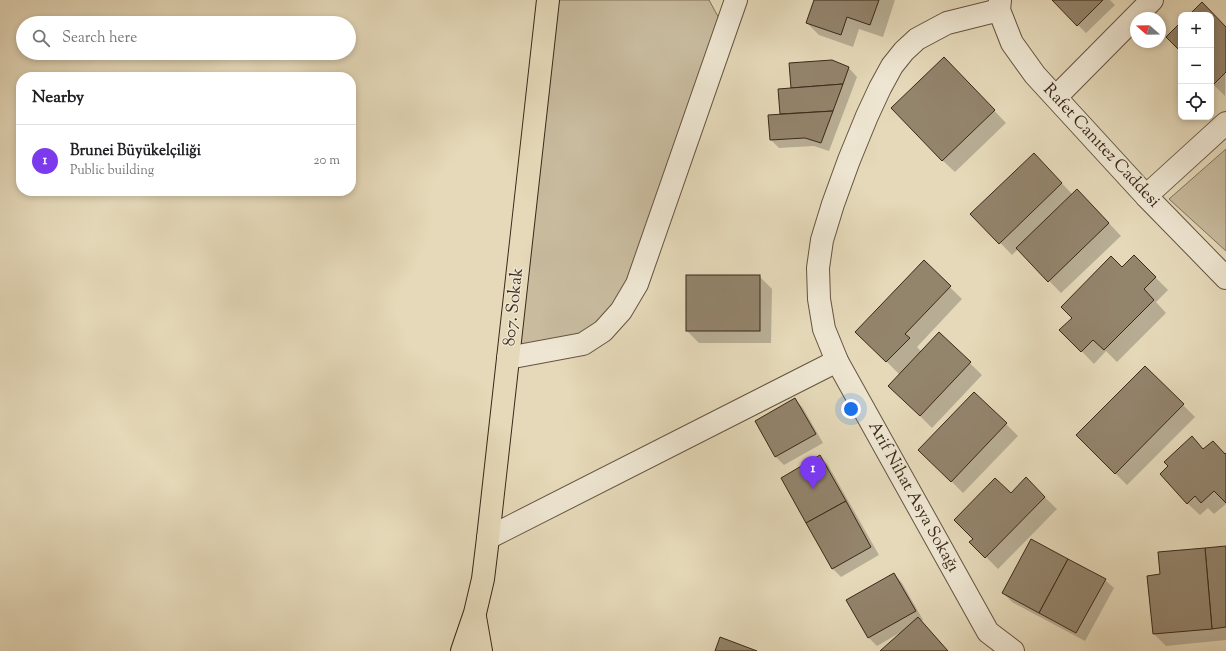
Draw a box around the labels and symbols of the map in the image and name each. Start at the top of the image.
north arrow [1130,12,1166,48]
street label: Rafet Canıtez Caddesi [1037,79,1165,214]
street label: 807. Sokak [498,267,530,347]
your location [841,399,861,419]
street label: Arif Nihat Asya Sokağı [861,417,965,577]
pin: 1 [800,456,826,489]

